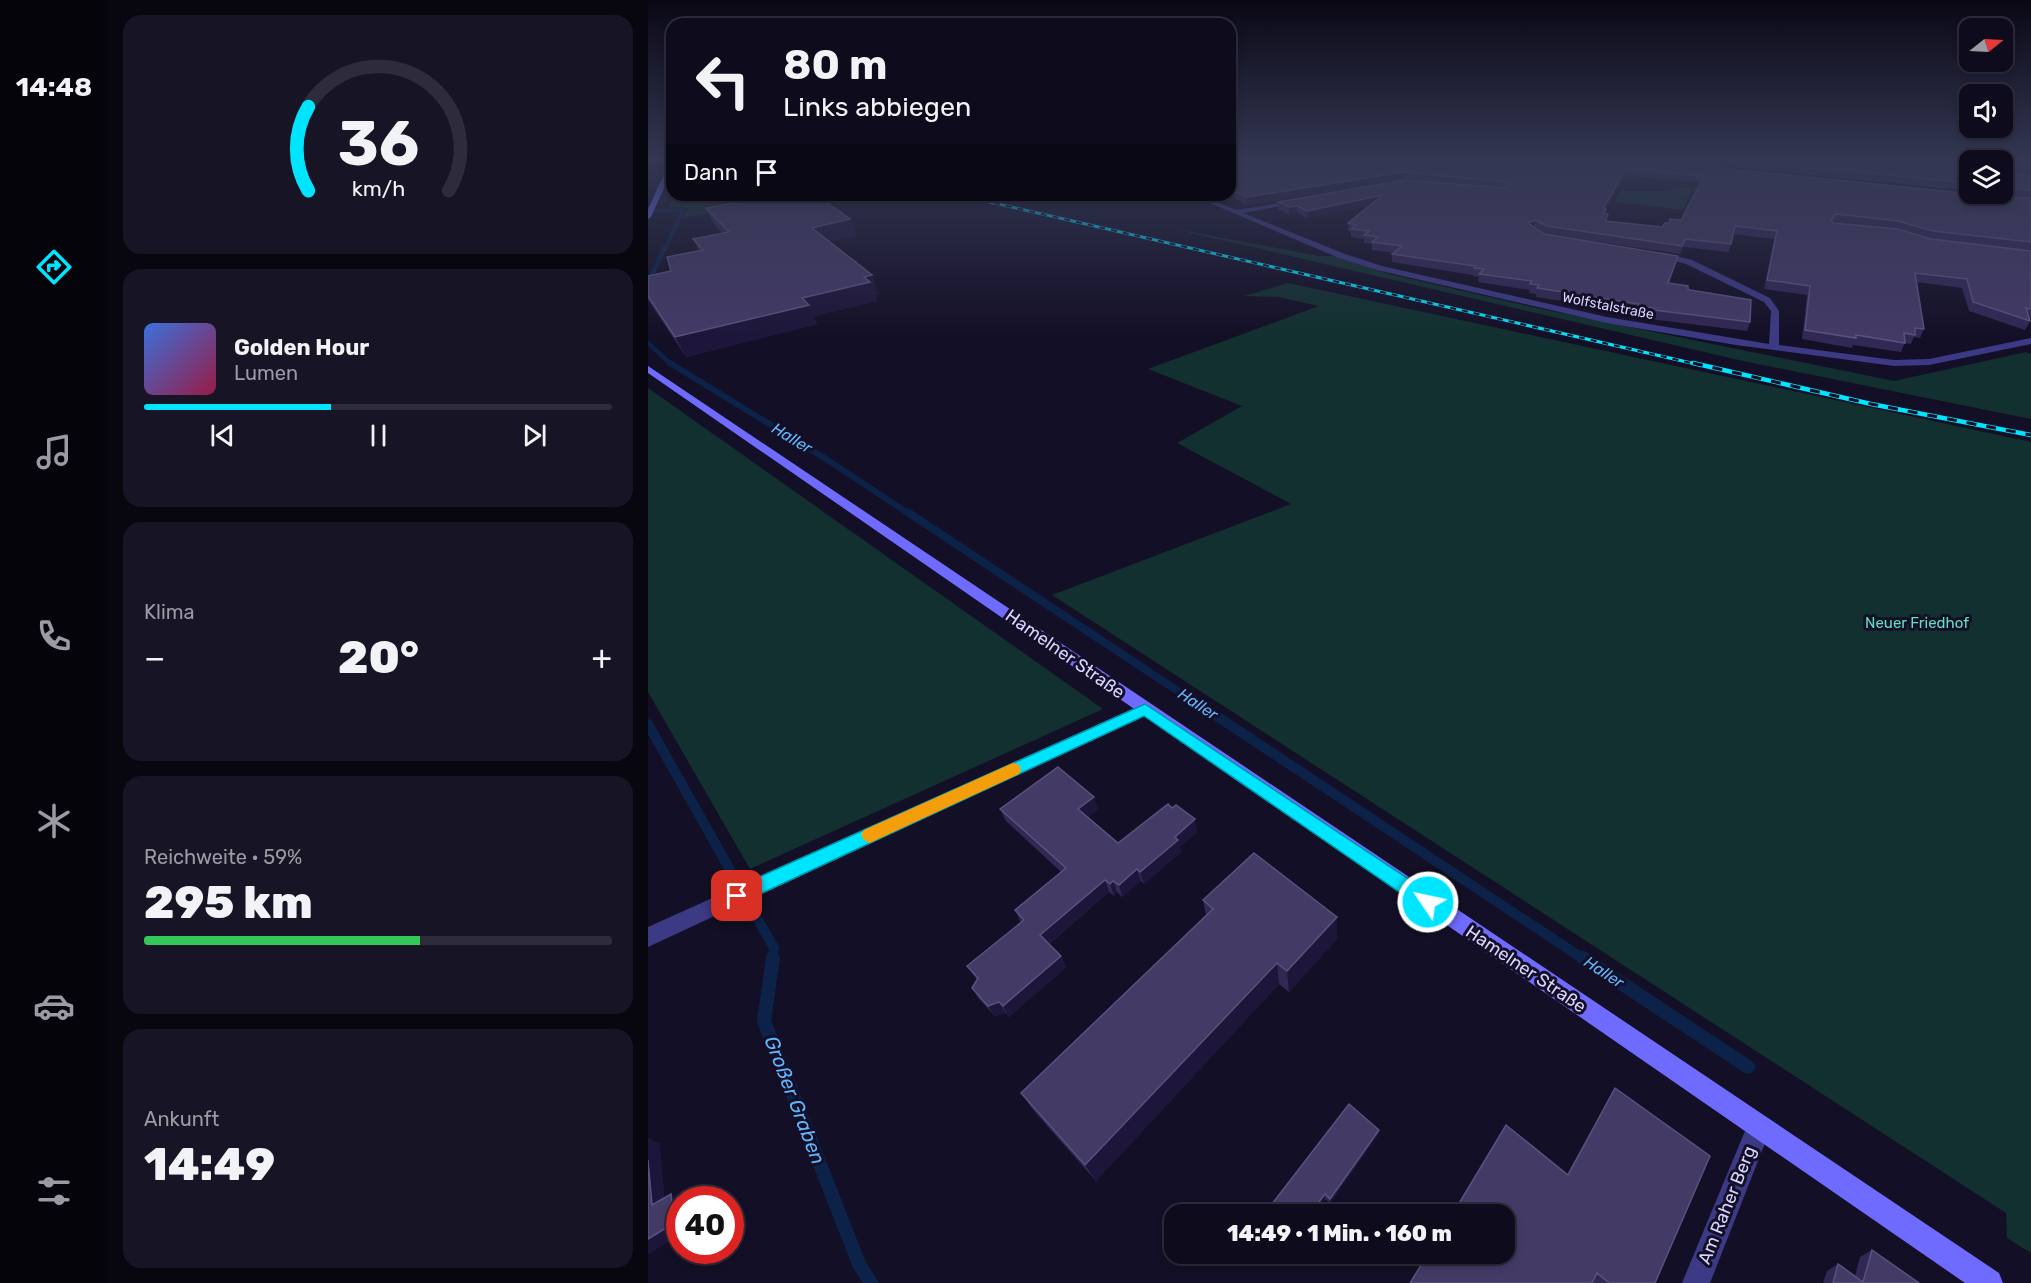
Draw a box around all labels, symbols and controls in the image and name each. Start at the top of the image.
north arrow [1959,18,2013,72]
map controls [1959,18,2013,204]
text: 80 m [783,40,887,90]
icon: left [684,42,762,120]
text: 14:48 [16,71,92,103]
button: sound [1959,84,2013,138]
text: Links abbiegen [783,91,971,123]
text: 36 [337,107,419,181]
button: layers [1959,150,2013,204]
icon: arrive [750,156,783,189]
text: Dann [684,159,738,186]
text: km/h [351,177,405,202]
icon: directions [33,246,75,288]
street label: Wolfstalstraße [1561,289,1655,323]
text: Golden Hour [234,334,369,361]
text: Lumen [234,361,298,385]
icon: previous [206,419,239,452]
icon: pause [362,419,395,452]
icon: next [518,419,551,452]
water label: Haller [768,419,816,458]
icon: music [33,431,75,473]
text: Klima [144,600,195,624]
street label: Hamelner Straße [1001,605,1129,703]
park label: Neuer Friedhof [1865,614,1969,632]
icon: phone [33,615,75,657]
text: 20° [338,631,419,684]
text: − [144,638,165,677]
text: + [591,638,612,677]
water label: Haller [1175,684,1222,724]
icon: climate [33,800,75,842]
text: Reichweite · 59% [144,845,302,869]
pin [711,870,762,921]
position arrow [1396,870,1460,934]
text: 295 km [144,876,313,929]
icon: arrive [720,879,753,912]
street label: Hamelner Straße [1462,921,1590,1017]
water label: Haller [1581,952,1628,992]
icon: car [33,985,75,1027]
water label: Großer Graben [759,1032,831,1168]
text: Ankunft [144,1107,219,1131]
text: 14:49 [144,1138,275,1191]
street label: Am Raher Berg [1693,1143,1761,1267]
icon: filters [33,1170,75,1212]
speed limit sign: 40 [666,1186,744,1264]
text: 14:49 · 1 Min. · 160 m [1227,1220,1452,1247]

